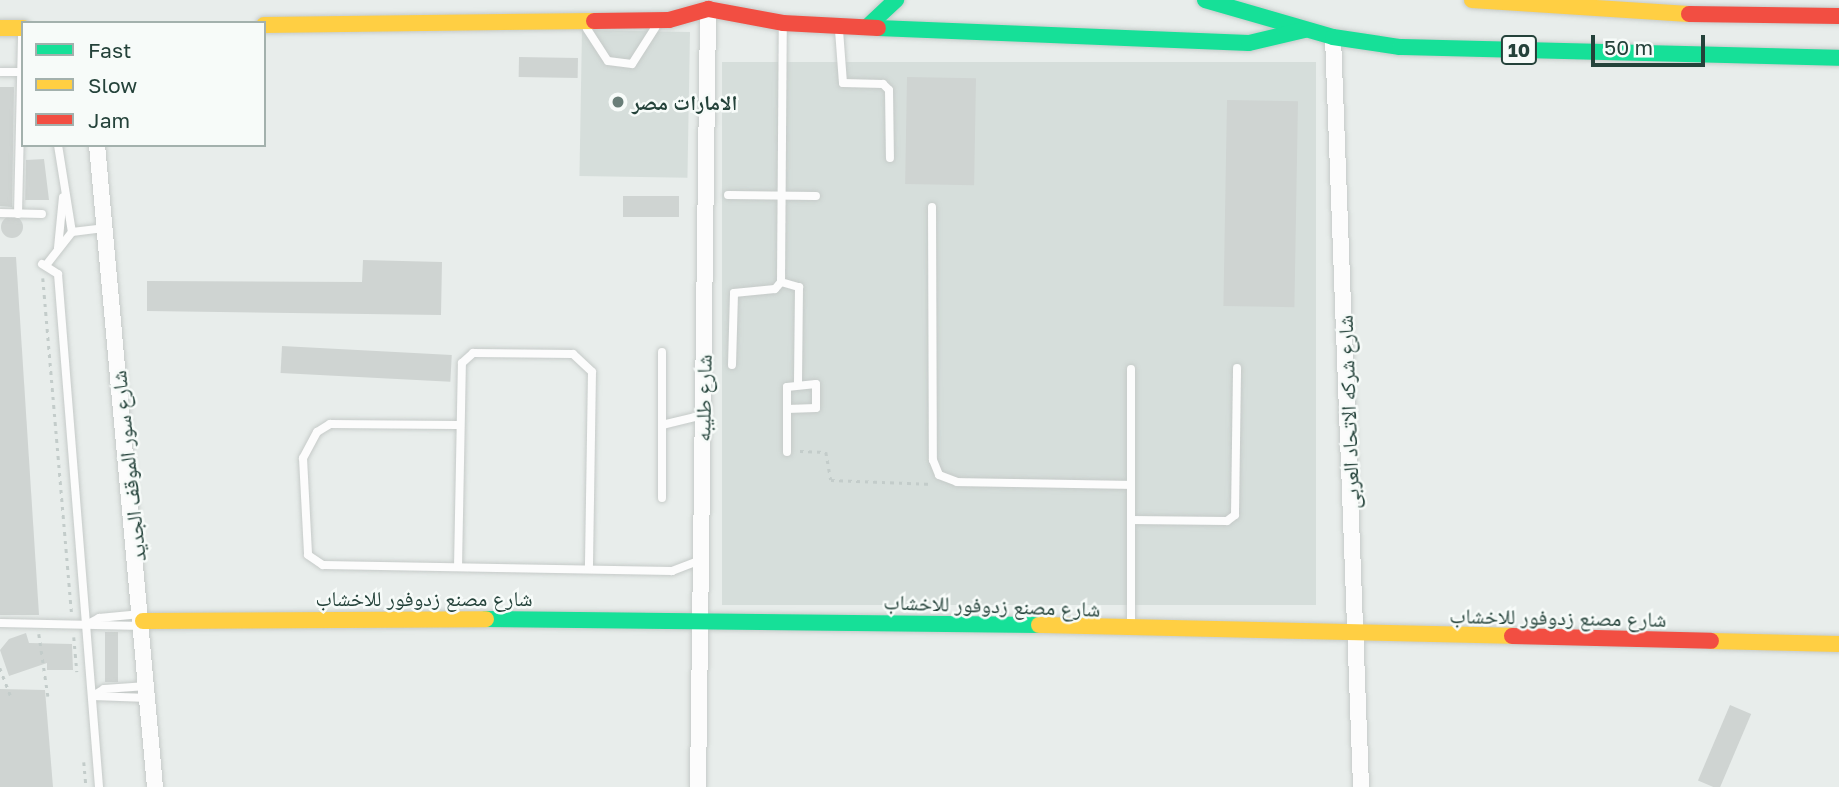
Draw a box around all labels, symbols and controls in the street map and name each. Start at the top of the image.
legend [21,21,266,147]
scale bar [1594,21,1708,65]
road number: 10 [1500,34,1538,66]
text: 50 m [1604,34,1653,60]
text: Fast [88,37,131,63]
text: Slow [88,72,137,98]
place label: الامارات مصر [632,89,737,115]
marker: الامارات مصر [610,94,626,110]
text: Jam [88,107,130,133]
street label: شارع شركه الاتحاد العربى [1332,315,1364,509]
street label: شارع طليبه [690,354,716,442]
street label: شارع سور الموقف الجديد [105,369,151,563]
street label: شارع مصنع زدوفور للاخشاب [315,585,533,611]
street label: شارع مصنع زدوفور للاخشاب [883,589,1101,621]
street label: شارع مصنع زدوفور للاخشاب [1449,603,1667,631]

